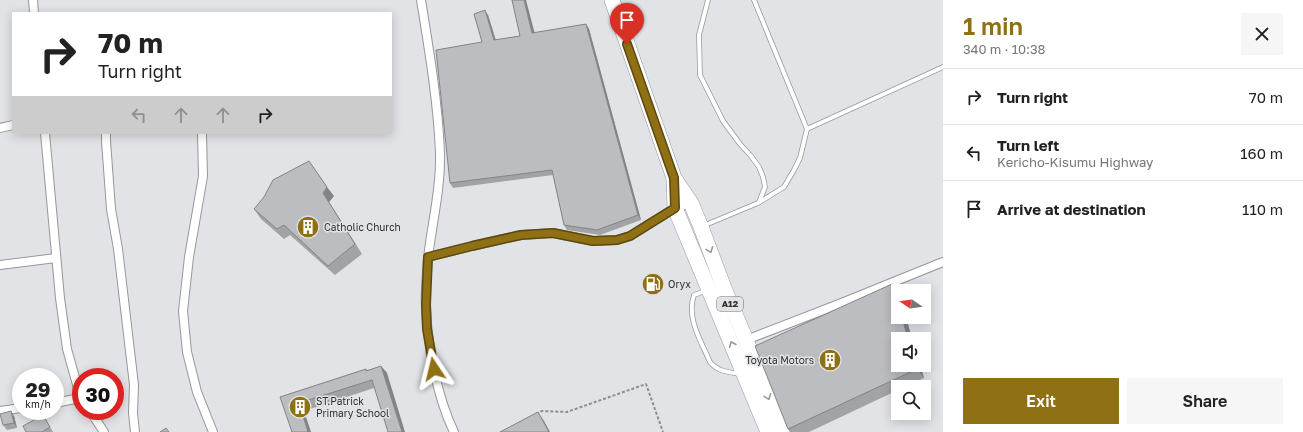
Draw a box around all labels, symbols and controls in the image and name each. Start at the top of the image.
pin [610,3,644,44]
icon: arrive [616,9,638,31]
text: 1 min [963,11,1023,40]
button: close [1241,13,1283,55]
text: 70 m [98,26,163,59]
icon: right [32,28,84,80]
text: 340 m · 10:38 [963,41,1046,57]
text: Turn right [98,60,182,82]
icon: right [963,86,985,108]
text: Turn right [997,88,1068,106]
text: 70 m [1249,88,1283,106]
icon: left [128,104,150,126]
icon: ahead [170,104,192,126]
icon: ahead [212,104,234,126]
icon: right [254,104,276,126]
text: Turn left [997,136,1059,154]
icon: left [963,142,985,164]
text: 160 m [1240,144,1283,162]
text: Kericho-Kisumu Highway [997,154,1153,170]
icon: arrive [963,198,985,220]
text: Arrive at destination [997,200,1146,218]
text: 110 m [1242,200,1283,218]
building icon: Catholic Church [295,214,321,240]
place label: Catholic Church [324,221,401,233]
one-way arrow [705,247,713,254]
fuel station icon: Oryx [640,271,666,297]
place label: Oryx [668,278,691,290]
north arrow [891,284,931,324]
map controls [891,284,931,420]
road number: A12 [717,297,743,311]
button: sound [891,332,931,372]
one-way arrow [728,341,736,348]
building icon: Toyota Motors [817,347,843,373]
position arrow [413,348,455,390]
place label: Toyota Motors [746,354,814,366]
speed limit sign: 30 [72,368,124,420]
text: 29 [26,377,50,401]
button: Exit [963,378,1119,424]
button: Share [1127,378,1283,424]
button: search [891,380,931,420]
one-way arrow [763,393,771,400]
building icon: ST.Patrick Primary School [287,394,313,420]
place label: ST.Patrick Primary School [316,395,389,419]
text: km/h [25,398,51,410]

